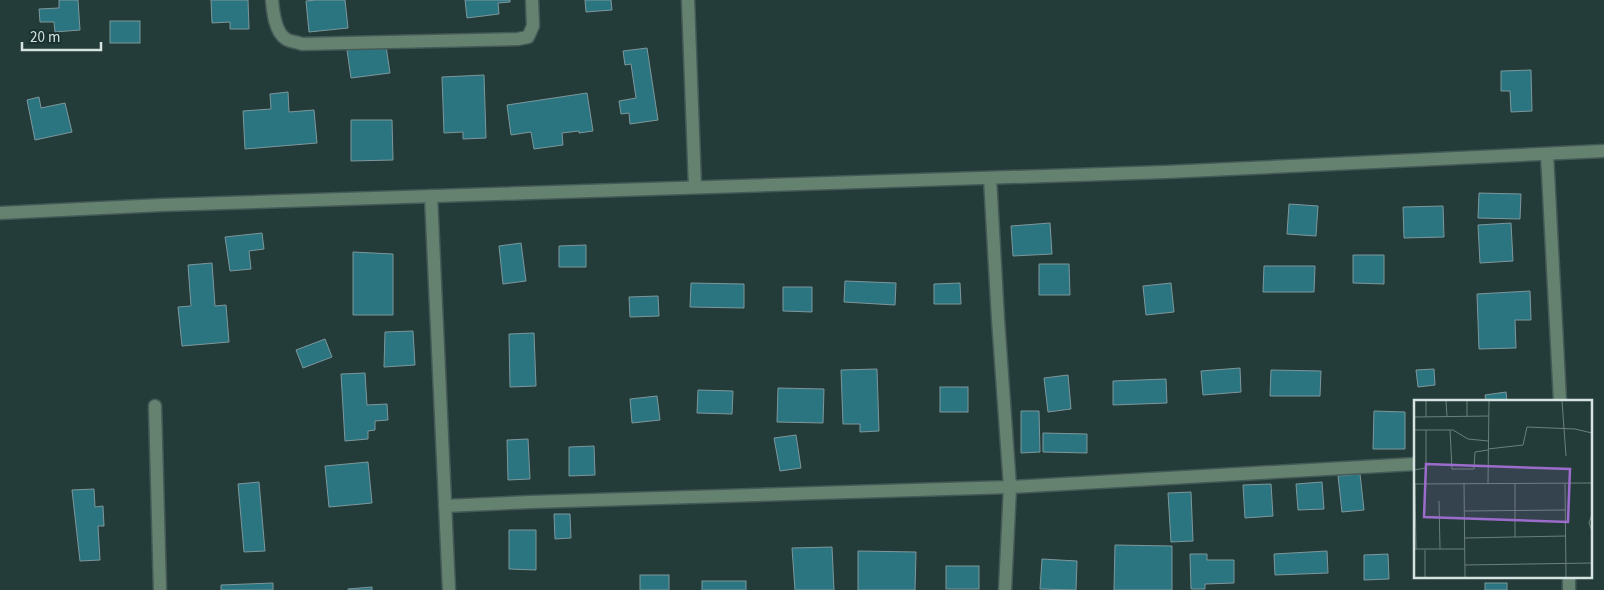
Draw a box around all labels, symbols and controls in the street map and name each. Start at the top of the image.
scale bar [22,20,101,52]
text: 20 m [30,27,60,48]
inset map [1414,400,1592,578]

